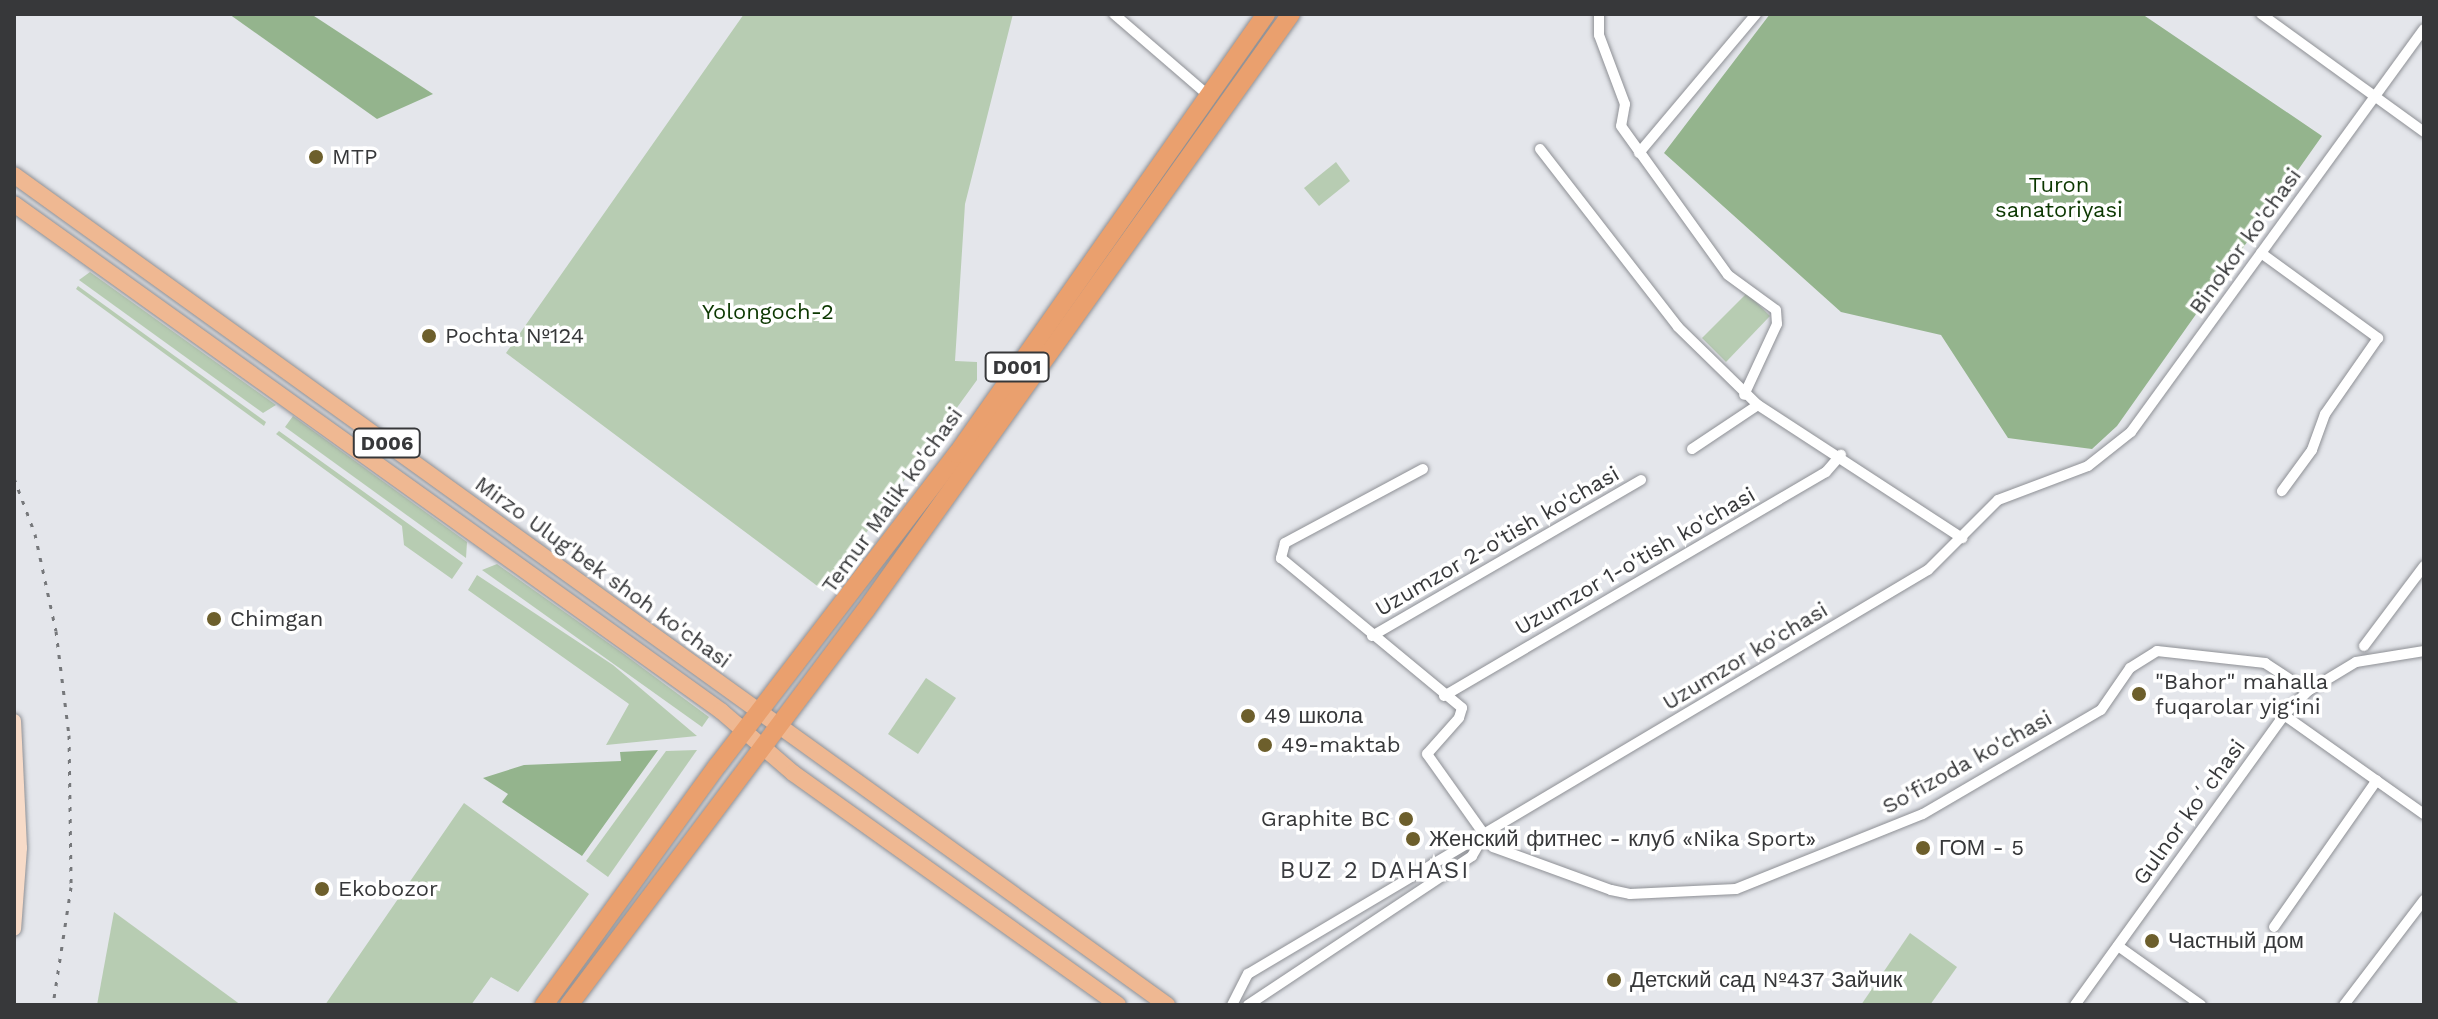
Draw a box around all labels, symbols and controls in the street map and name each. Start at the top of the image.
place label: MTP [332,144,377,170]
marker: MTP [307,148,325,166]
street label: Binokor ko'chasi [2183,163,2307,319]
park label: Turon sanatoriyasi [1995,171,2123,222]
park label: Yolongoch-2 [702,299,834,325]
place label: Pochta №124 [445,323,585,349]
marker: Pochta №124 [420,327,438,345]
road number: D001 [983,351,1051,383]
street label: Temur Malik ko'chasi [816,402,968,598]
road number: D006 [351,427,423,459]
street label: Uzumzor 2-o'tish ko'chasi [1370,460,1624,622]
street label: Mirzo Ulug'bek shoh ko'chasi [470,470,736,674]
street label: Uzumzor 1-o'tish ko'chasi [1510,481,1760,641]
street label: Uzumzor ko'chasi [1657,596,1833,716]
place label: Chimgan [230,606,323,632]
marker: Chimgan [205,610,223,628]
place label: "Bahor" mahalla fuqarolar yig‘ini [2155,668,2328,720]
marker: "Bahor" mahalla fuqarolar yig‘ini [2130,685,2148,703]
place label: 49 школа [1264,703,1363,729]
street label: So'fizoda ko'chasi [1877,704,2057,820]
marker: 49 школа [1239,707,1257,725]
place label: 49-maktab [1281,732,1401,758]
street label: Gulnor koʻchasi [2127,734,2251,890]
marker: 49-maktab [1256,736,1274,754]
place label: Graphite BC [1261,806,1390,832]
marker: Graphite BC [1397,810,1415,828]
place label: Женский фитнес - клуб «Nika Sport» [1429,826,1817,852]
marker: Женский фитнес - клуб «Nika Sport» [1404,830,1422,848]
place label: ГОМ - 5 [1939,835,2024,861]
marker: ГОМ - 5 [1914,839,1932,857]
district label: BUZ 2 DAHASI [1280,857,1470,885]
place label: Ekobozor [338,876,438,902]
marker: Ekobozor [313,880,331,898]
place label: Частный дом [2168,928,2304,954]
marker: Частный дом [2143,932,2161,950]
place label: Детский сад №437 Зайчик [1630,967,1903,993]
marker: Детский сад №437 Зайчик [1605,971,1623,989]

